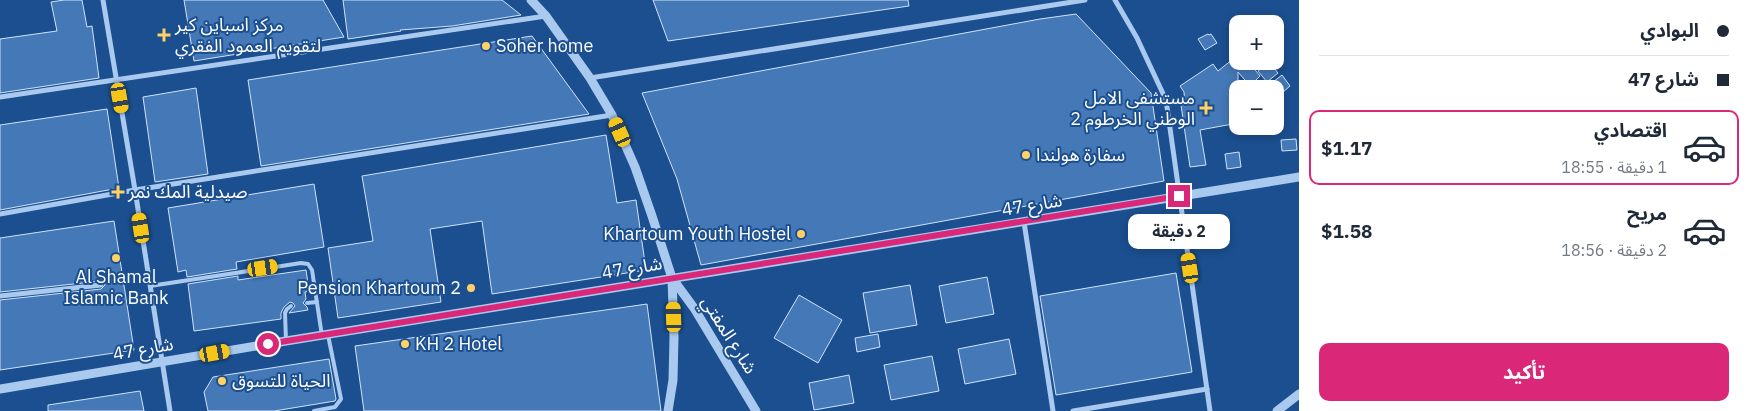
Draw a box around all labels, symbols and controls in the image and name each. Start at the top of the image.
place label: مركز اسباين كير لتقويم العمود الفقري [174,13,321,59]
map controls [1229,15,1284,135]
button: + [1229,15,1284,70]
text: البوادي [1640,18,1699,42]
marker: مركز اسباين كير لتقويم العمود الفقري [157,28,171,42]
place label: Soher home [496,34,594,57]
marker: Soher home [480,40,492,52]
text: شارع 47 [1628,67,1699,91]
button: − [1229,80,1284,135]
car [110,82,129,114]
place label: مستشفى الامل الوطني الخرطوم 2 [1070,86,1195,133]
marker: مستشفى الامل الوطني الخرطوم 2 [1199,101,1213,115]
car [607,115,632,149]
text: اقتصادي [1594,118,1667,142]
icon: car [1682,125,1727,170]
text: $1.17 [1321,136,1373,160]
place label: سفارة هولندا [1036,143,1125,166]
marker: سفارة هولندا [1020,149,1032,161]
text: 1 دقيقة · 18:55 [1561,157,1667,177]
place label: صيدلية المك نمر [127,180,248,203]
route end [1168,185,1190,207]
marker: صيدلية المك نمر [112,186,124,198]
street label: شارع 47 [1000,188,1064,224]
text: مريح [1627,201,1667,225]
icon: car [1682,208,1727,253]
car [131,212,150,244]
callout: 2 دقيقة [1128,214,1230,248]
text: $1.58 [1321,219,1373,243]
text: 2 دقيقة [1152,221,1206,241]
place label: Khartoum Youth Hostel [603,222,791,245]
marker: Khartoum Youth Hostel [795,228,807,240]
text: 2 دقيقة · 18:56 [1561,240,1667,260]
street label: شارع 47 [600,251,664,287]
marker: Al Shamal Islamic Bank [110,252,122,264]
car [1180,252,1199,284]
car [247,258,278,278]
place label: Al Shamal Islamic Bank [63,265,169,309]
place label: Pension Khartoum 2 [297,276,461,299]
marker: Pension Khartoum 2 [465,282,477,294]
street label: شارع المفتي [694,292,762,380]
car [665,302,682,332]
street label: شارع 47 [111,332,175,368]
place label: KH 2 Hotel [415,332,502,355]
route start [257,333,279,355]
marker: KH 2 Hotel [399,338,411,350]
car [198,343,231,363]
button: تأكيد [1319,343,1729,401]
place label: الحياة للتسوق [232,369,330,392]
marker: الحياة للتسوق [216,375,228,387]

